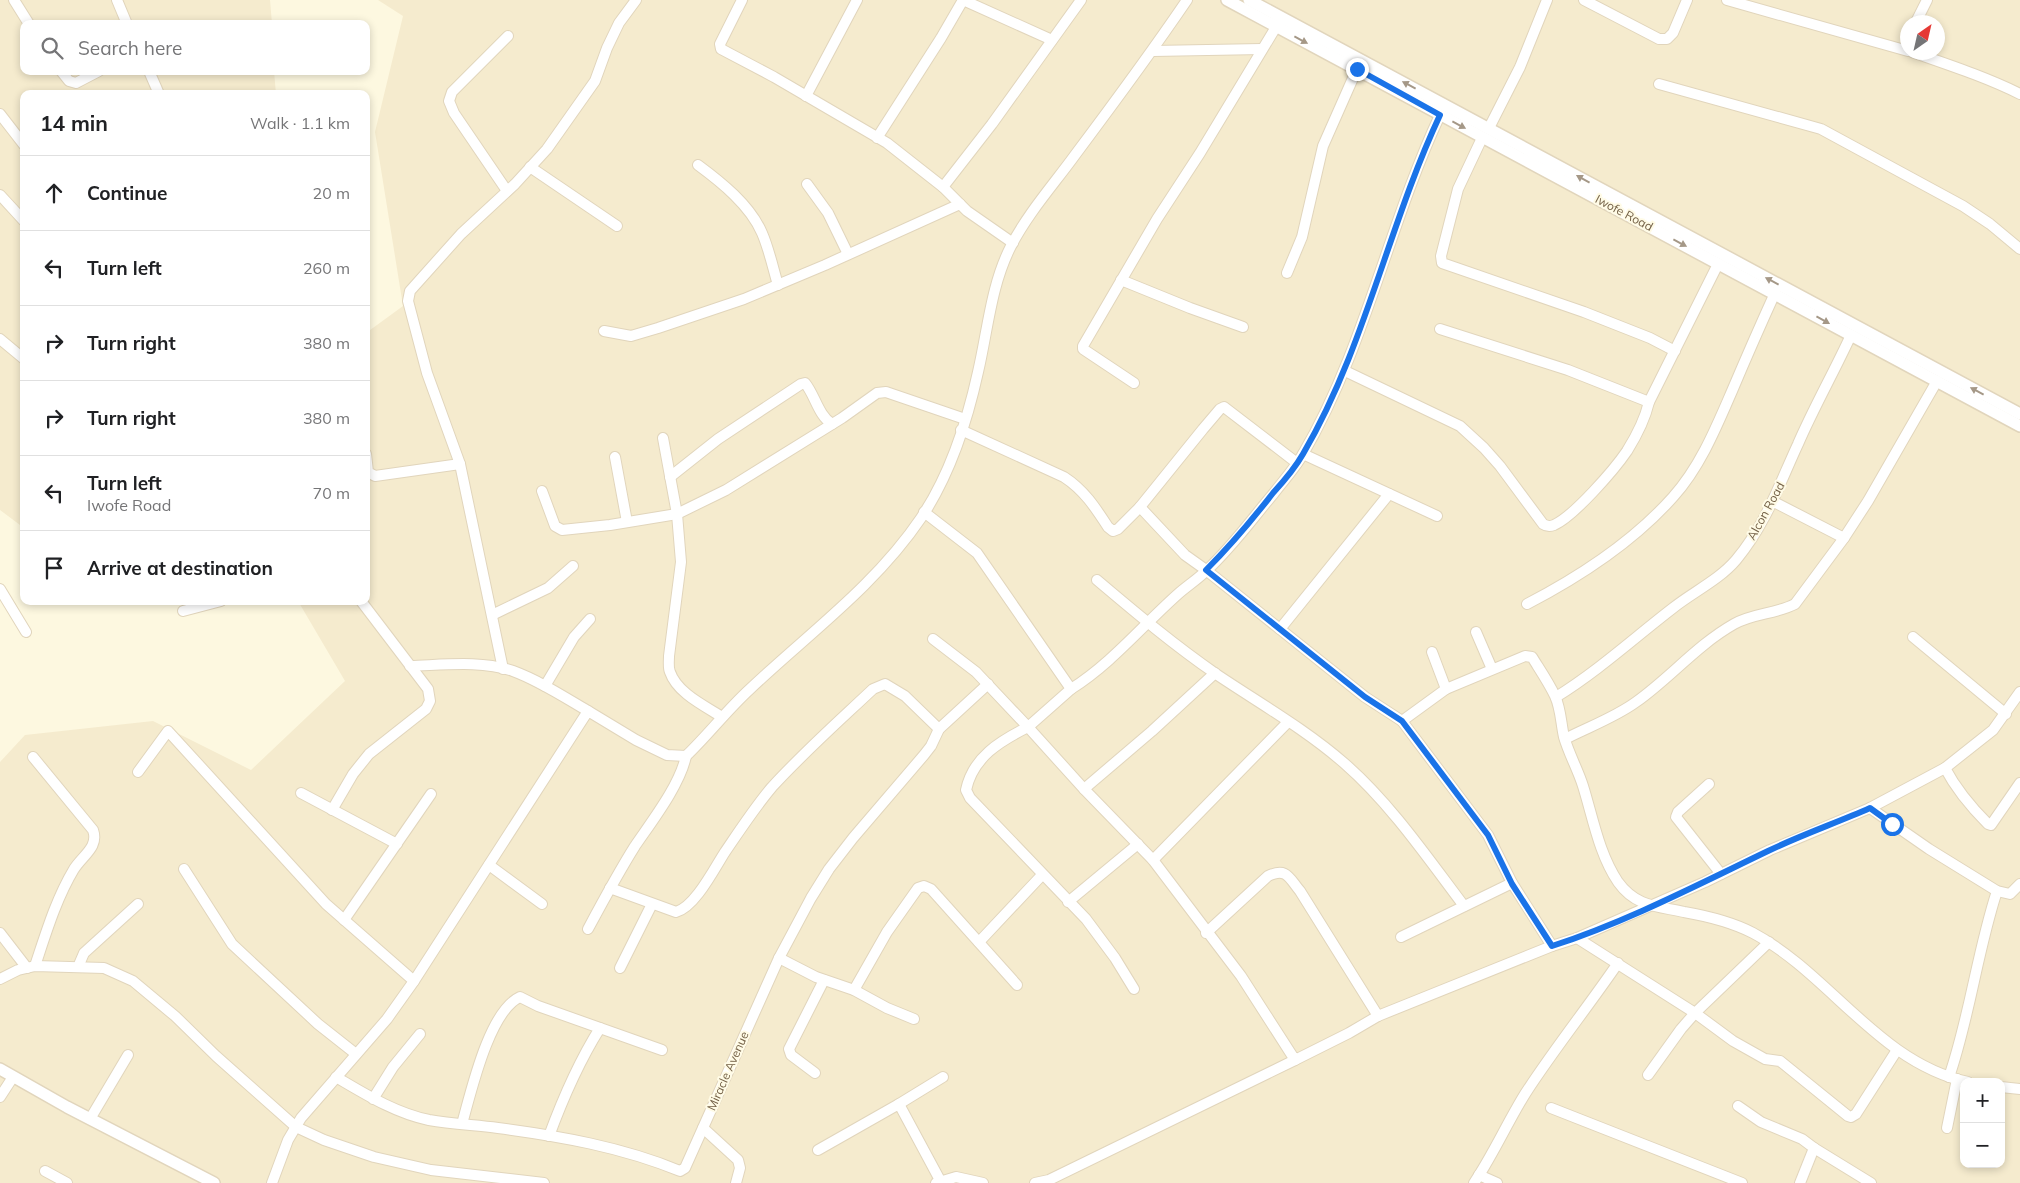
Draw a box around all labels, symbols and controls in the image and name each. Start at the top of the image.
north arrow [1900,15,1945,60]
search box [20,20,370,75]
icon: search [38,34,66,62]
one-way arrow [1294,35,1308,44]
text: Search here [78,36,182,60]
route end [1346,58,1369,81]
one-way arrow [1402,81,1416,89]
text: 14 min [40,110,108,136]
text: Walk · 1.1 km [250,113,350,133]
one-way arrow [1452,121,1466,130]
one-way arrow [1576,175,1590,183]
icon: ahead [40,179,68,207]
text: Continue [87,181,167,205]
text: 20 m [313,183,350,203]
street label: Iwofe Road [1593,191,1656,234]
one-way arrow [1672,239,1687,247]
icon: left [40,254,68,282]
text: Turn left [87,256,162,280]
text: 260 m [303,258,350,278]
one-way arrow [1765,277,1780,285]
one-way arrow [1816,316,1830,324]
icon: right [40,329,68,357]
text: Turn right [87,331,176,355]
text: 380 m [303,333,350,353]
one-way arrow [1970,387,1984,395]
icon: right [40,404,68,432]
text: Turn right [87,406,176,430]
text: 380 m [303,408,350,428]
text: Turn left [87,471,162,495]
icon: left [40,479,68,507]
street label: Alcon Road [1744,479,1788,542]
text: 70 m [313,483,350,503]
text: Iwofe Road [87,495,171,515]
icon: arrive [40,554,68,582]
text: Arrive at destination [87,556,273,580]
route start [1881,813,1904,836]
street label: Miracle Avenue [703,1029,752,1113]
map controls [1960,1078,2005,1168]
button: + [1960,1078,2005,1123]
button: − [1960,1123,2005,1168]

